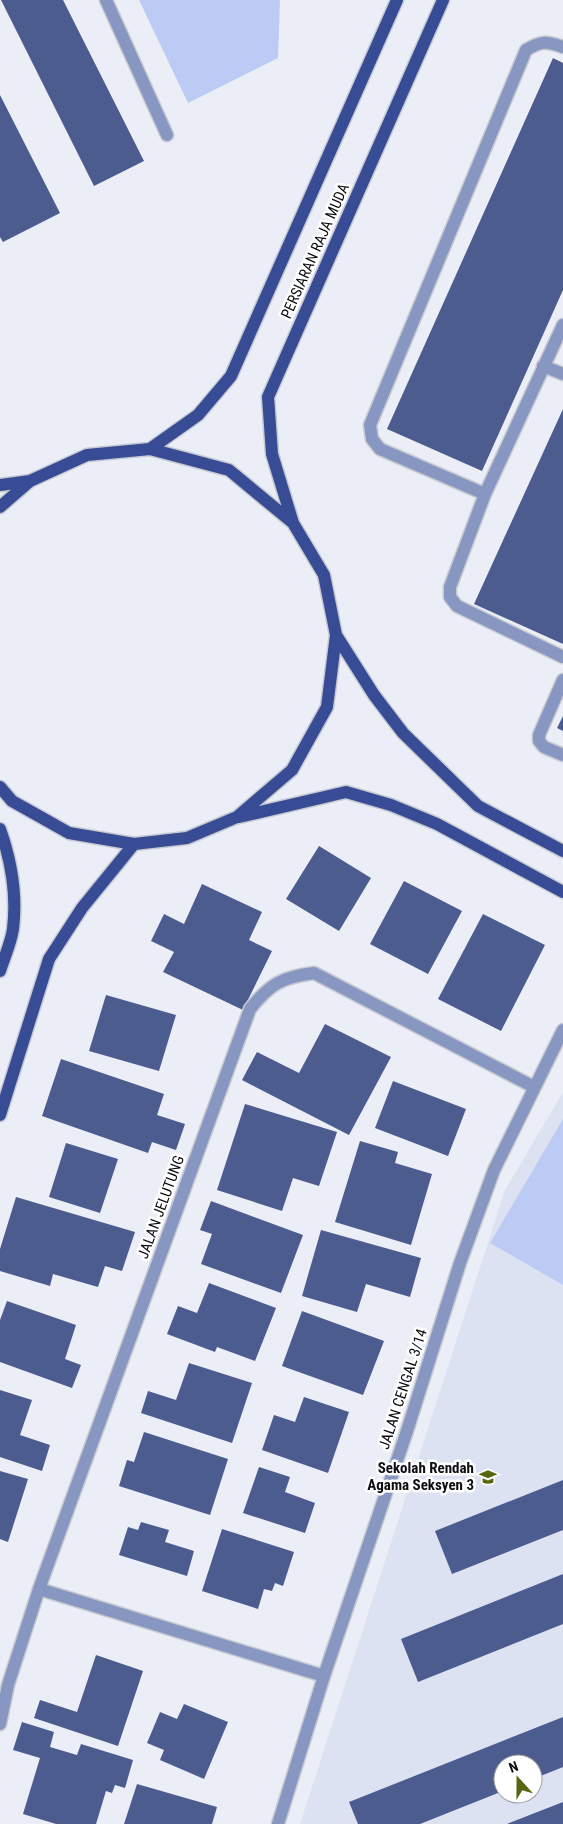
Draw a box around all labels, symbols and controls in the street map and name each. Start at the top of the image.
street label: PERSIARAN RAJA MUDA [277,180,353,321]
street label: JALAN JELUTUNG [134,1153,188,1261]
street label: JALAN CENGAL 3/14 [375,1327,431,1451]
place label: Sekolah Rendah Agama Seksyen 3 [367,1459,474,1494]
school or university icon: Sekolah Rendah Agama Seksyen 3 [478,1467,498,1487]
north arrow [493,1754,543,1804]
text: N [506,1758,520,1776]

